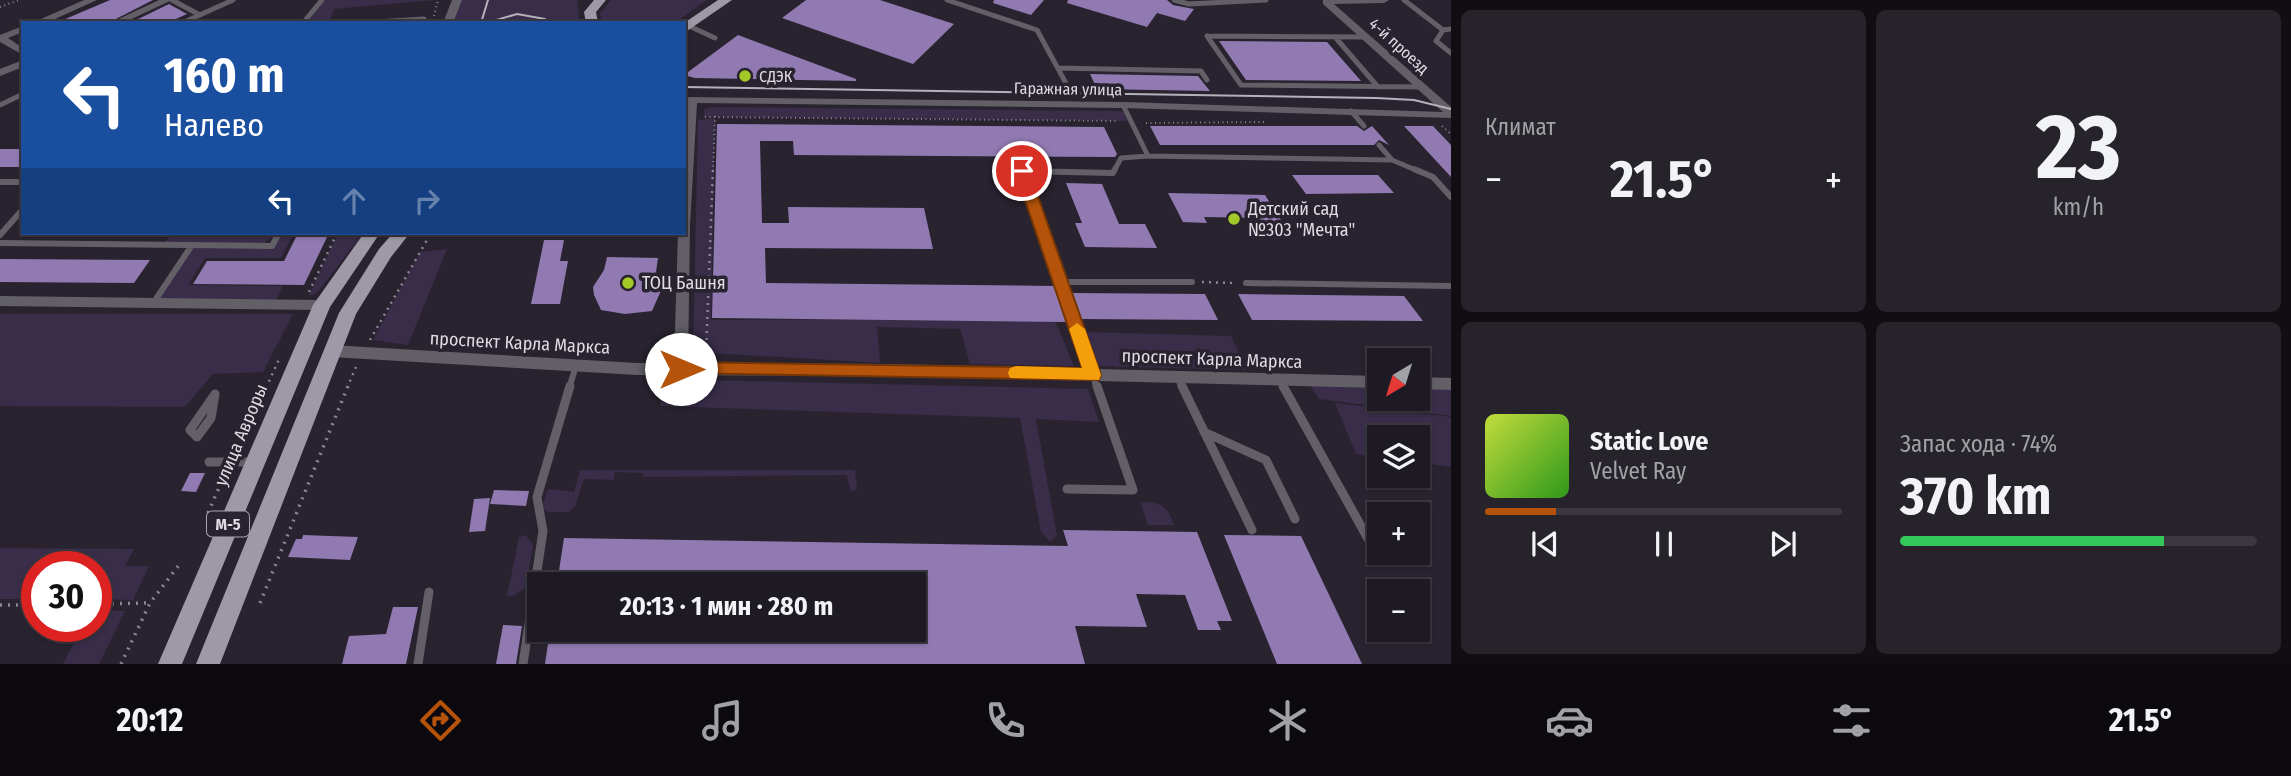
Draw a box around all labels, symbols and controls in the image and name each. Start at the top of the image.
street label: 4-й проезд [1365,14,1433,78]
text: 160 m [164,46,285,105]
icon: left [49,49,140,140]
place label: СДЭК [759,67,793,86]
marker: СДЭК [737,68,753,84]
street label: Гаражная улица [1014,79,1122,99]
text: 23 [2036,93,2121,202]
text: Налево [164,106,264,144]
text: Климат [1485,113,1556,141]
pin [992,141,1052,201]
text: 21.5° [1610,148,1717,211]
icon: arrive [1003,152,1041,190]
text: − [1485,157,1502,203]
text: + [1825,157,1842,203]
icon: left [262,182,300,220]
icon: ahead [335,182,373,220]
icon: right [408,182,446,220]
text: km/h [2053,193,2104,221]
place label: Детский сад №303 "Мечта" [1247,198,1355,241]
marker: Детский сад №303 "Мечта" [1226,211,1242,227]
place label: ТОЦ Башня [642,272,726,294]
marker: ТОЦ Башня [620,275,636,291]
street label: проспект Карла Маркса [429,327,611,359]
position arrow [644,332,718,406]
street label: проспект Карла Маркса [1121,345,1303,373]
north arrow [1367,348,1430,411]
map controls [1367,348,1430,642]
street label: улица Авроры [210,381,272,489]
button: layers [1367,425,1430,488]
text: Static Love [1590,426,1708,457]
text: Запас хода · 74% [1900,430,2057,458]
text: Velvet Ray [1590,457,1686,485]
text: 370 km [1900,465,2051,528]
button: + [1367,502,1430,565]
road number: М-5 [207,512,249,537]
icon: previous [1526,525,1564,563]
icon: pause [1645,525,1683,563]
icon: next [1764,525,1802,563]
speed limit sign: 30 [21,551,112,642]
button: − [1367,579,1430,642]
text: 20:13 · 1 мин · 280 m [620,591,833,622]
icon: directions [416,696,465,745]
icon: music [698,696,747,745]
icon: phone [981,696,1030,745]
icon: climate [1263,696,1312,745]
icon: car [1545,696,1594,745]
icon: filters [1827,696,1876,745]
text: 20:12 [117,701,183,739]
text: 21.5° [2109,701,2174,739]

